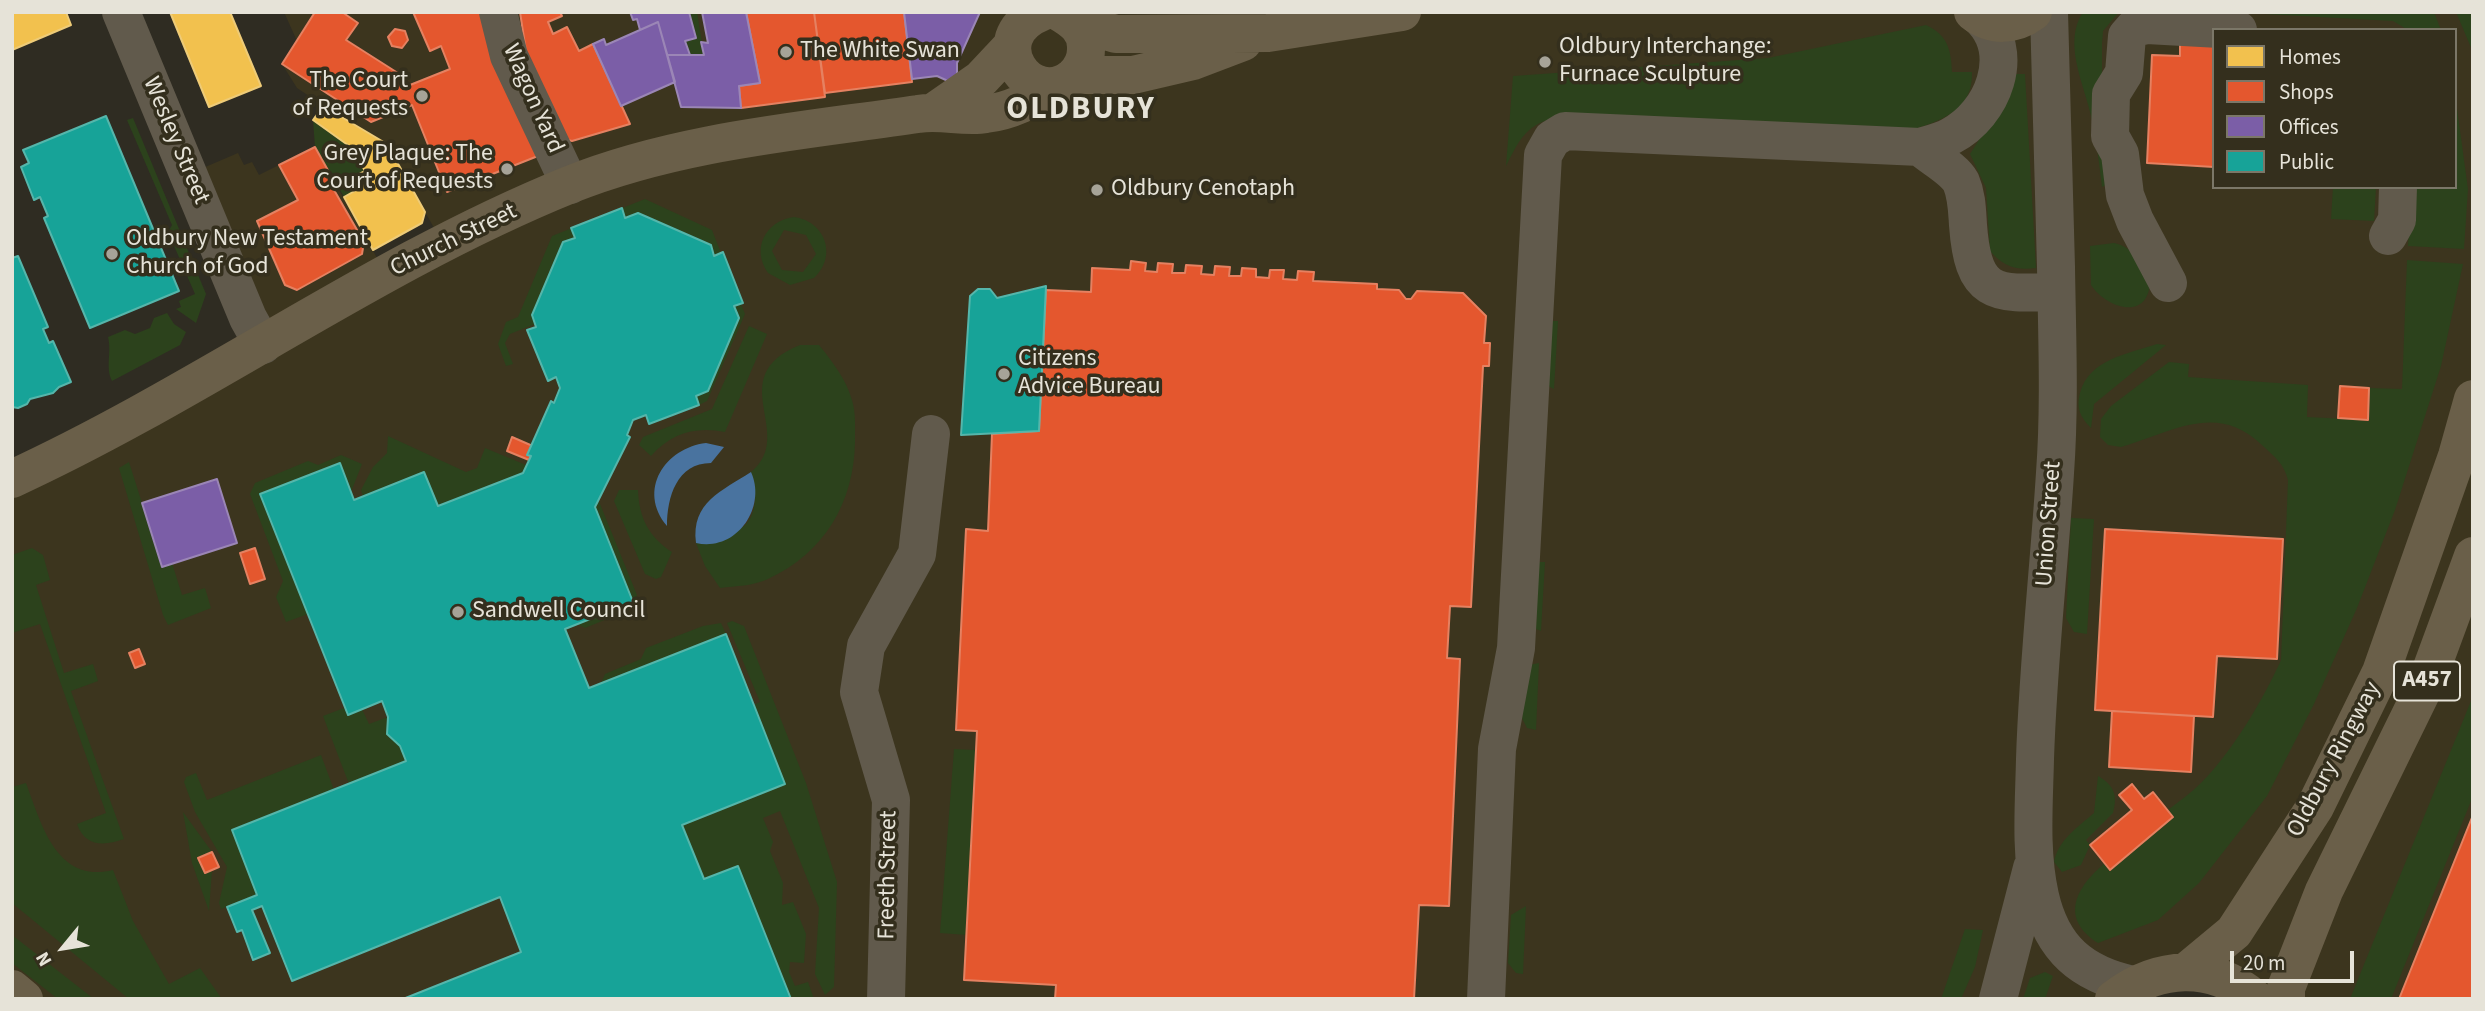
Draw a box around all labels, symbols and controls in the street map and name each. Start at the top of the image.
legend [2212,28,2457,189]
place label: Oldbury Interchange: Furnace Sculpture [1559,34,1772,90]
place label: The White Swan [800,38,960,66]
street label: Wagon Yard [495,40,569,158]
text: Homes [2279,42,2341,72]
marker: The White Swan [778,44,794,60]
marker: Oldbury Interchange: Furnace Sculpture [1537,54,1553,70]
place label: The Court of Requests [292,68,408,124]
street label: Wesley Street [135,73,215,209]
text: Shops [2279,77,2333,107]
marker: The Court of Requests [414,88,430,104]
district label: OLDBURY [1007,92,1155,130]
text: Offices [2279,112,2339,142]
place label: Grey Plaque: The Court of Requests [316,141,493,197]
text: Public [2279,147,2334,177]
marker: Grey Plaque: The Court of Requests [499,161,515,177]
place label: Oldbury Cenotaph [1111,176,1295,204]
marker: Oldbury Cenotaph [1089,182,1105,198]
street label: Church Street [386,198,522,284]
place label: Oldbury New Testament Church of God [126,226,368,282]
marker: Oldbury New Testament Church of God [104,246,120,262]
place label: Citizens Advice Bureau [1018,346,1161,402]
marker: Citizens Advice Bureau [996,366,1012,382]
street label: Union Street [2031,460,2069,588]
place label: Sandwell Council [472,598,645,626]
marker: Sandwell Council [450,604,466,620]
road number: A457 [2394,662,2460,701]
street label: Oldbury Ringway [2282,677,2388,843]
street label: Freeth Street [873,810,905,940]
north arrow [28,913,98,983]
scale bar [2233,937,2357,981]
text: N [30,947,59,971]
text: 20 m [2243,948,2285,978]

